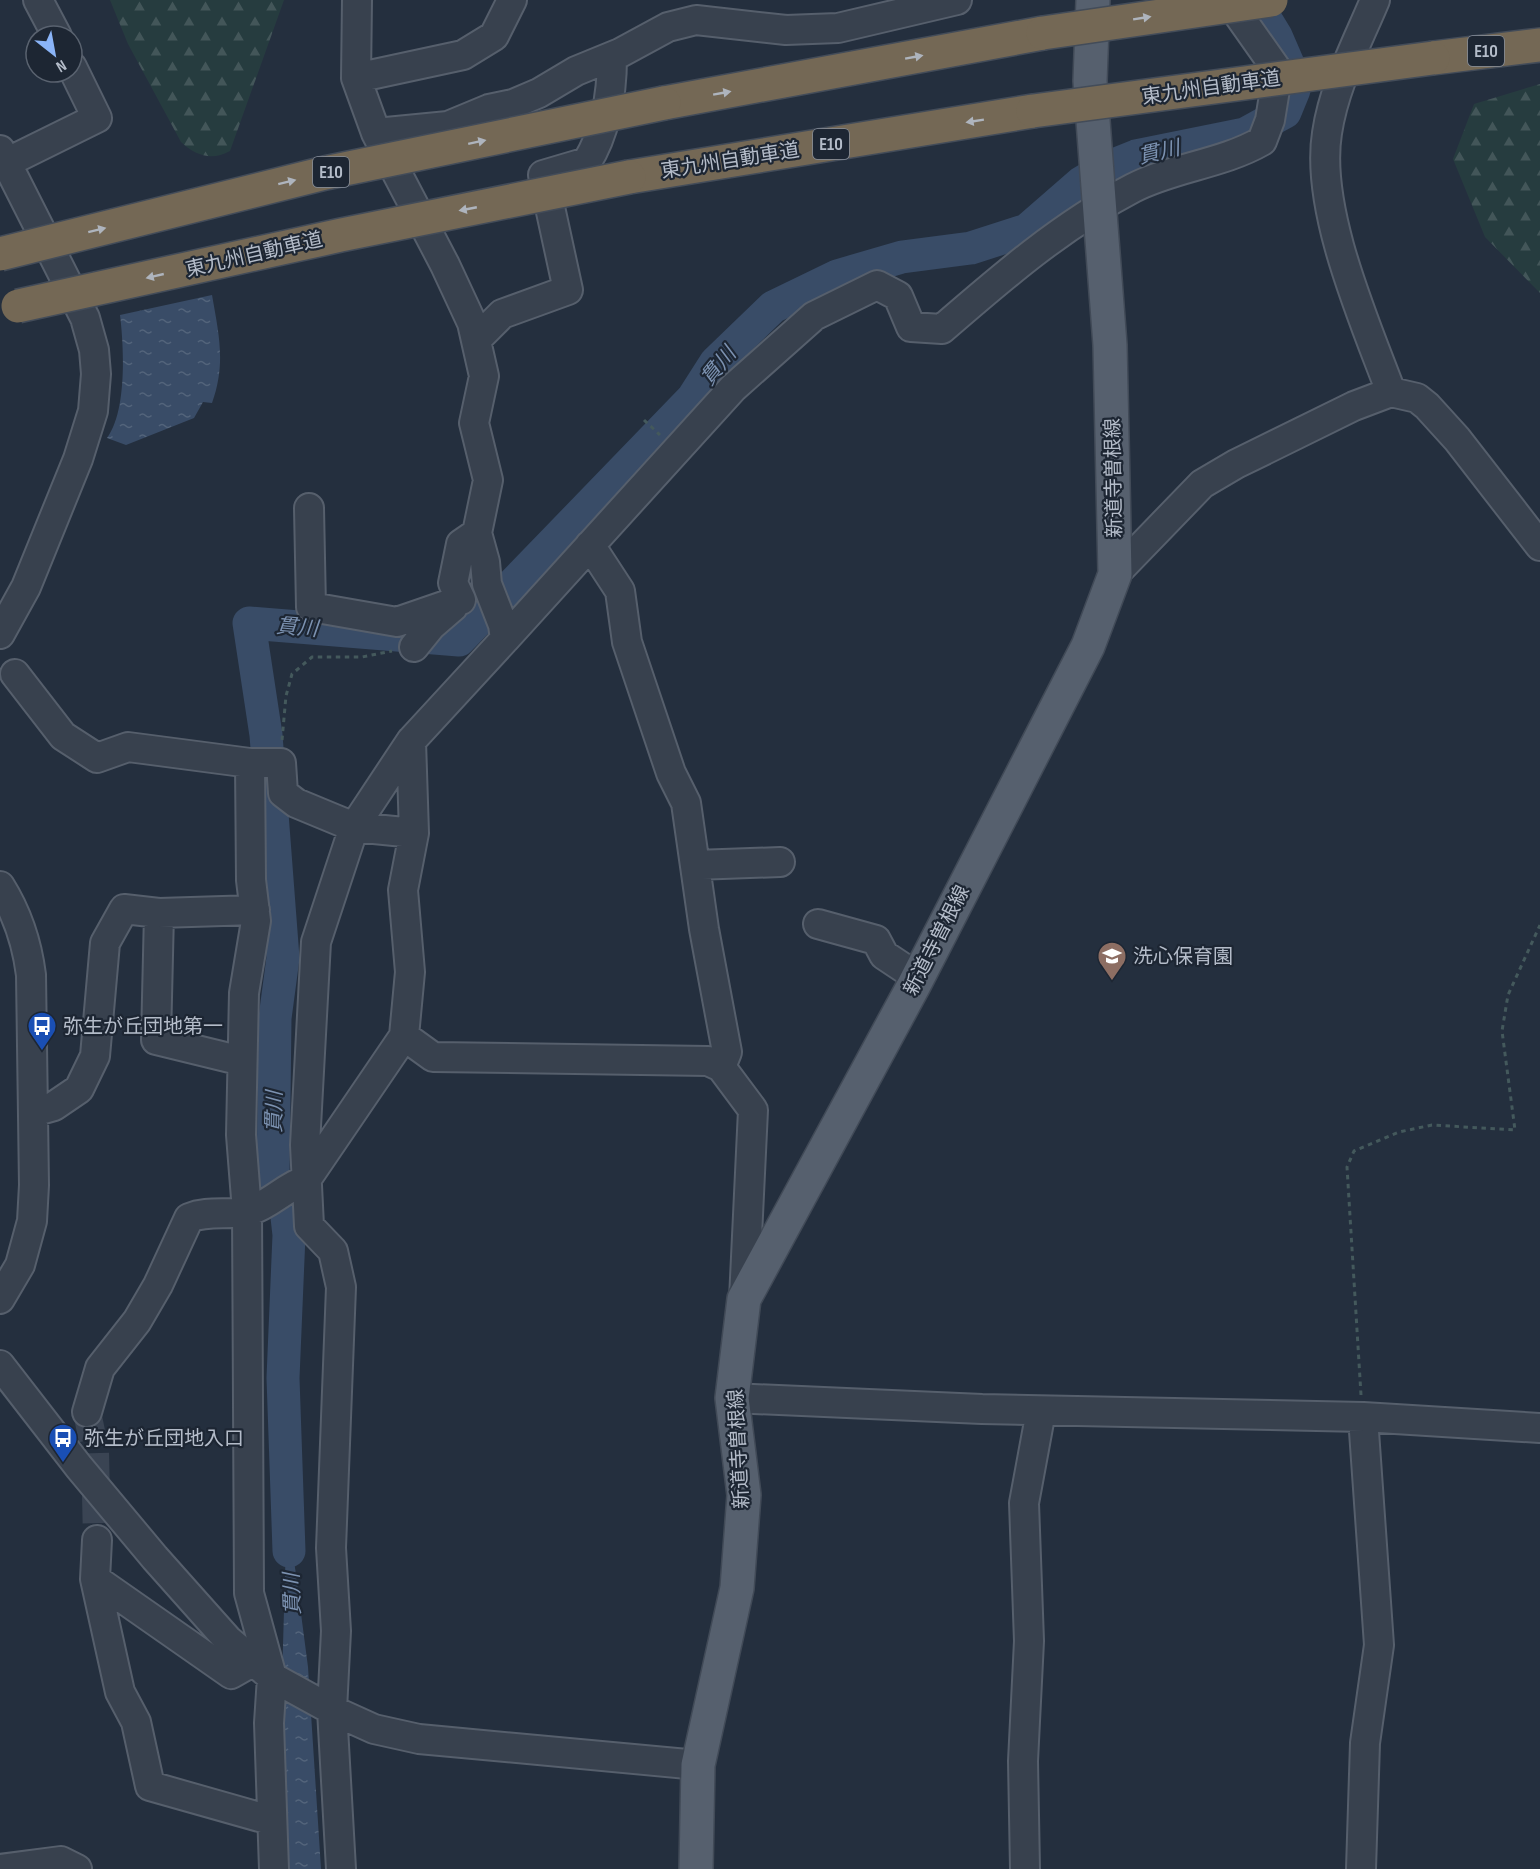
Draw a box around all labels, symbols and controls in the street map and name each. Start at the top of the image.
one-way arrow [1133,14,1152,23]
north arrow [24,24,84,84]
road number: E10 [1468,36,1504,66]
one-way arrow [904,52,923,61]
text: N [52,55,70,76]
street label: 東九州自動車道 [1140,66,1282,110]
one-way arrow [713,88,732,97]
one-way arrow [965,116,984,125]
road number: E10 [813,129,849,159]
water label: 貫川 [1136,135,1184,169]
one-way arrow [468,136,487,146]
street label: 東九州自動車道 [659,138,801,184]
road number: E10 [313,157,349,187]
one-way arrow [277,177,296,187]
one-way arrow [459,205,478,214]
one-way arrow [88,224,107,234]
street label: 東九州自動車道 [183,228,325,282]
one-way arrow [145,272,164,281]
water label: 貫川 [695,341,743,391]
street label: 新道寺曽根線 [1101,418,1127,538]
water label: 貫川 [275,613,321,642]
street label: 新道寺曽根線 [899,882,975,999]
school or university icon: 洗心保育園 [1096,940,1128,982]
place label: 洗心保育園 [1133,945,1233,969]
bus stop icon: 弥生が丘団地第一 [26,1010,58,1052]
place label: 弥生が丘団地第一 [63,1015,223,1039]
water label: 貫川 [262,1089,287,1133]
street label: 新道寺曽根線 [724,1388,754,1509]
bus stop icon: 弥生が丘団地入口 [47,1422,79,1464]
place label: 弥生が丘団地入口 [84,1427,244,1451]
water label: 貫川 [279,1571,306,1615]

